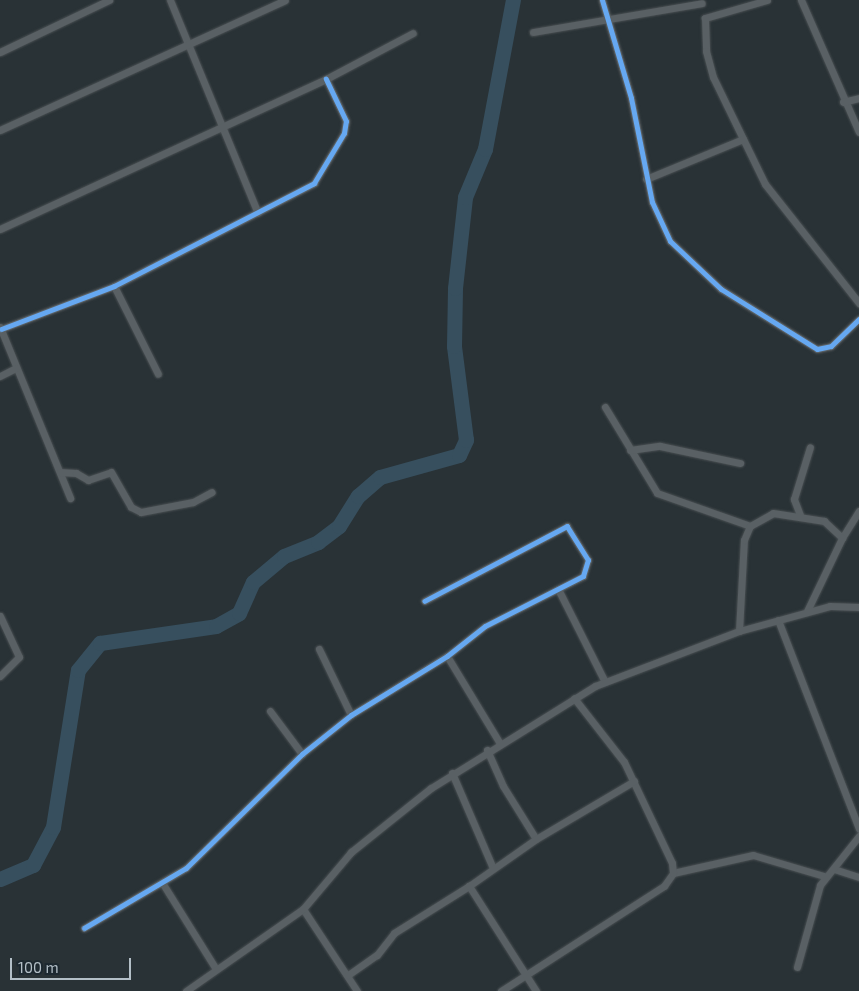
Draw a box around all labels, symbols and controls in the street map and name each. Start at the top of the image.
scale bar [12,948,134,980]
text: 100 m [18,958,59,976]

